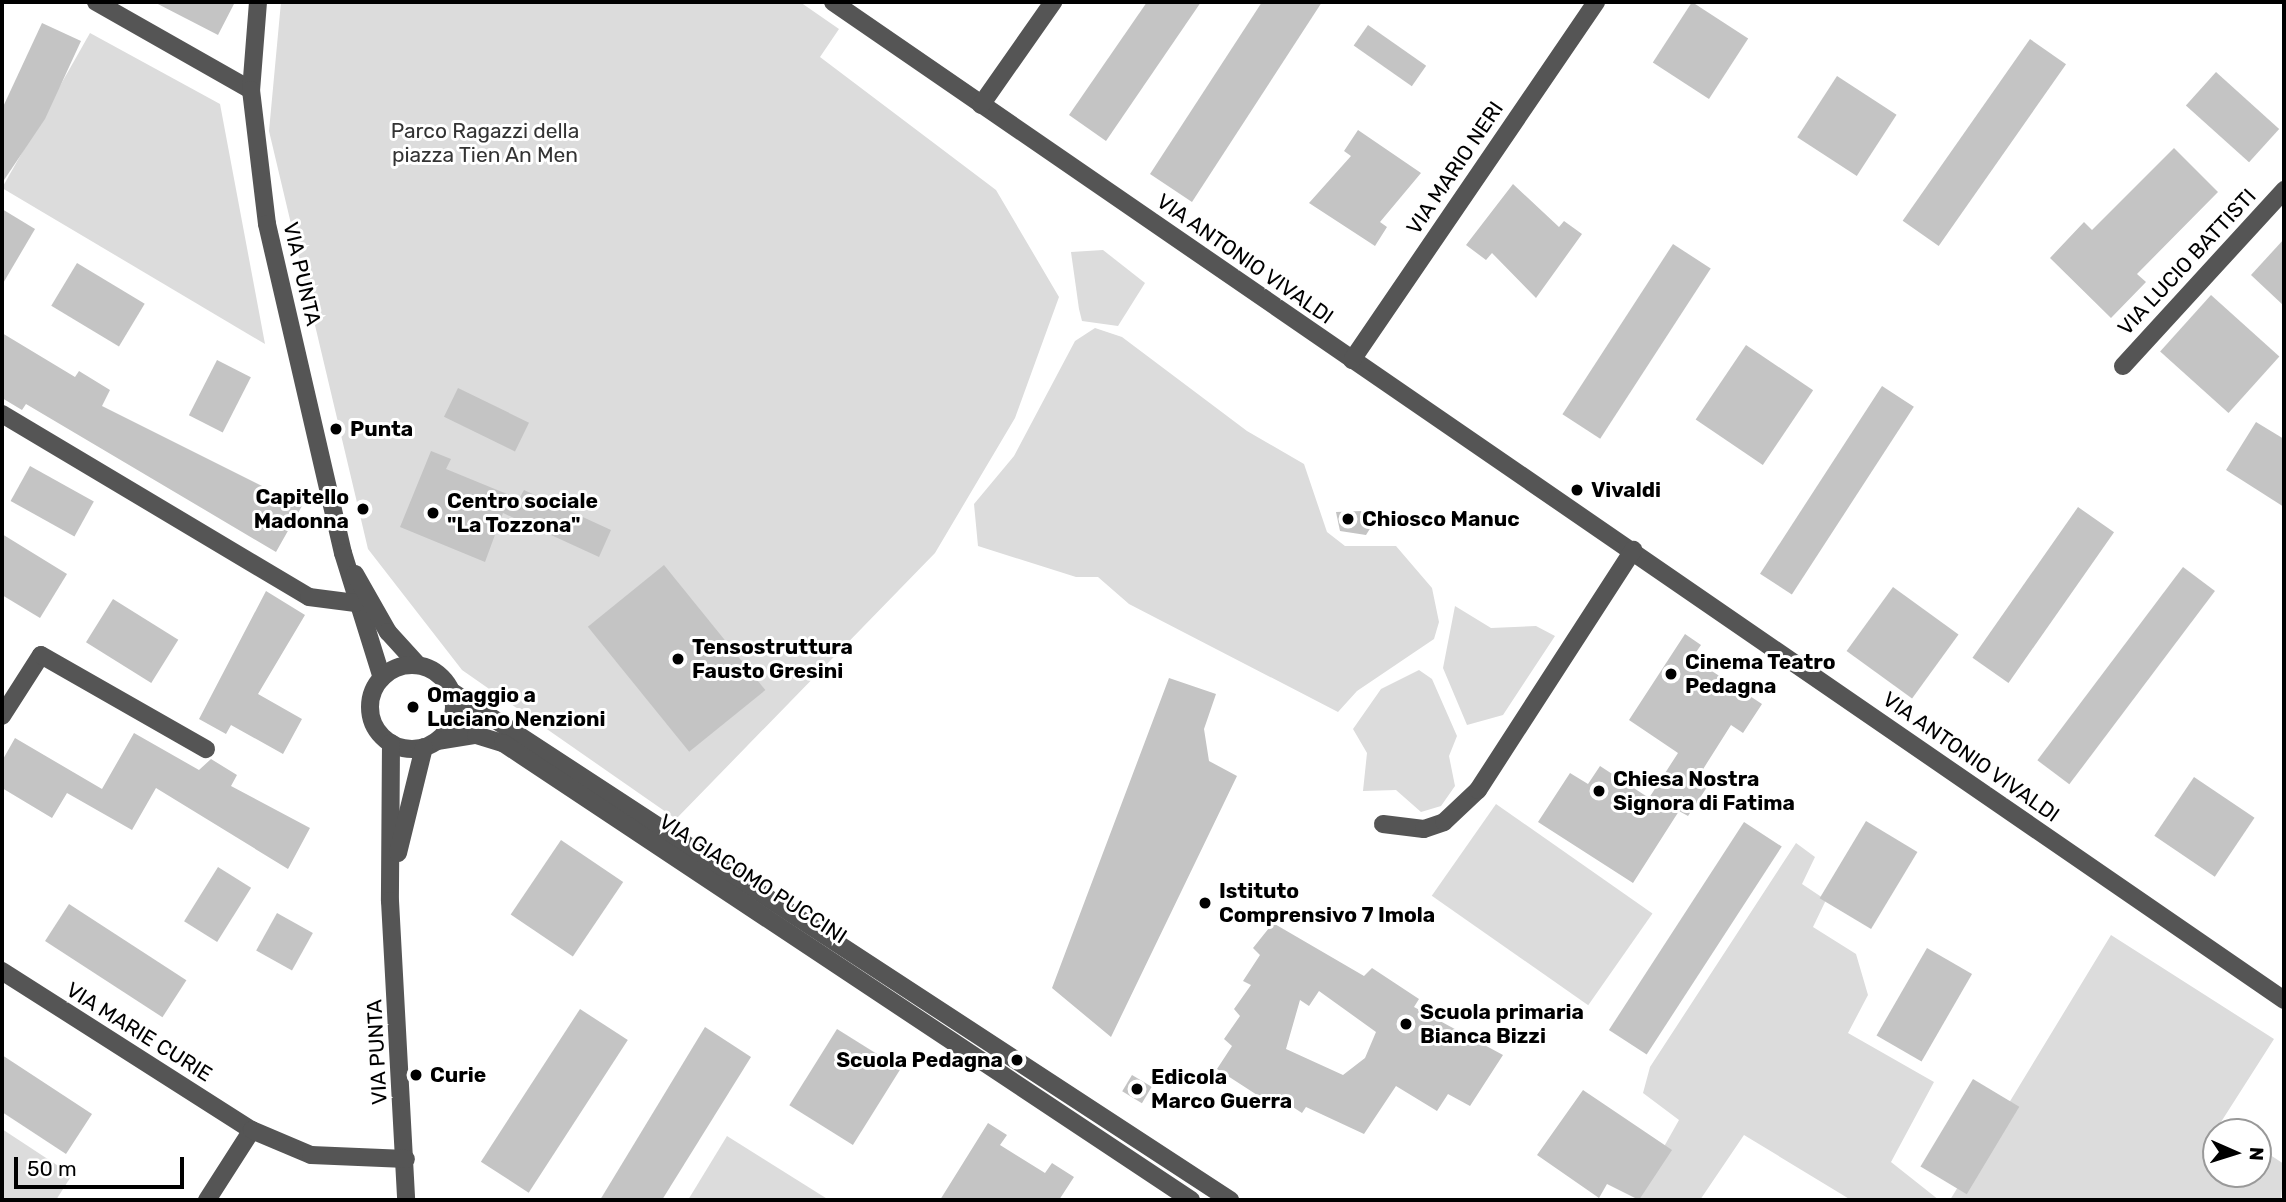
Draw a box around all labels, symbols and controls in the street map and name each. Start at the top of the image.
street label: VIA MARIO NERI [1401,97,1509,239]
park label: Parco Ragazzi della piazza Tien An Men [391,118,579,168]
street label: VIA LUCIO BATTISTI [2113,183,2261,341]
street label: VIA ANTONIO VIVALDI [1151,188,1339,330]
street label: VIA PUNTA [278,219,326,329]
place label: Punta [350,416,413,442]
marker: Punta [328,421,344,437]
place label: Vivaldi [1591,477,1661,503]
marker: Vivaldi [1569,482,1585,498]
place label: Capitello Madonna [254,484,349,534]
place label: Centro sociale "La Tozzona" [447,488,598,538]
marker: Capitello Madonna [355,501,371,517]
marker: Centro sociale "La Tozzona" [425,505,441,521]
place label: Chiosco Manuc [1362,506,1520,532]
marker: Chiosco Manuc [1340,511,1356,527]
place label: Tensostruttura Fausto Gresini [692,634,853,684]
place label: Cinema Teatro Pedagna [1685,649,1836,699]
marker: Tensostruttura Fausto Gresini [670,651,686,667]
marker: Cinema Teatro Pedagna [1663,666,1679,682]
place label: Omaggio a Luciano Nenzioni [427,682,605,732]
street label: VIA ANTONIO VIVALDI [1877,686,2065,828]
marker: Omaggio a Luciano Nenzioni [405,699,421,715]
place label: Chiesa Nostra Signora di Fatima [1613,766,1795,816]
marker: Chiesa Nostra Signora di Fatima [1591,783,1607,799]
street label: VIA GIACOMO PUCCINI [654,809,852,949]
place label: Istituto Comprensivo 7 Imola [1219,878,1435,928]
marker: Istituto Comprensivo 7 Imola [1197,895,1213,911]
street label: VIA MARIE CURIE [61,977,217,1087]
street label: VIA PUNTA [362,998,392,1106]
place label: Scuola primaria Bianca Bizzi [1420,999,1584,1049]
marker: Scuola primaria Bianca Bizzi [1398,1016,1414,1032]
place label: Scuola Pedagna [836,1047,1003,1073]
marker: Scuola Pedagna [1009,1052,1025,1068]
place label: Curie [430,1062,486,1088]
place label: Edicola Marco Guerra [1151,1064,1292,1114]
marker: Curie [408,1067,424,1083]
marker: Edicola Marco Guerra [1129,1081,1145,1097]
north arrow [2202,1118,2272,1188]
scale bar [18,1142,187,1186]
text: N [2245,1147,2268,1161]
text: 50 m [27,1156,77,1181]

